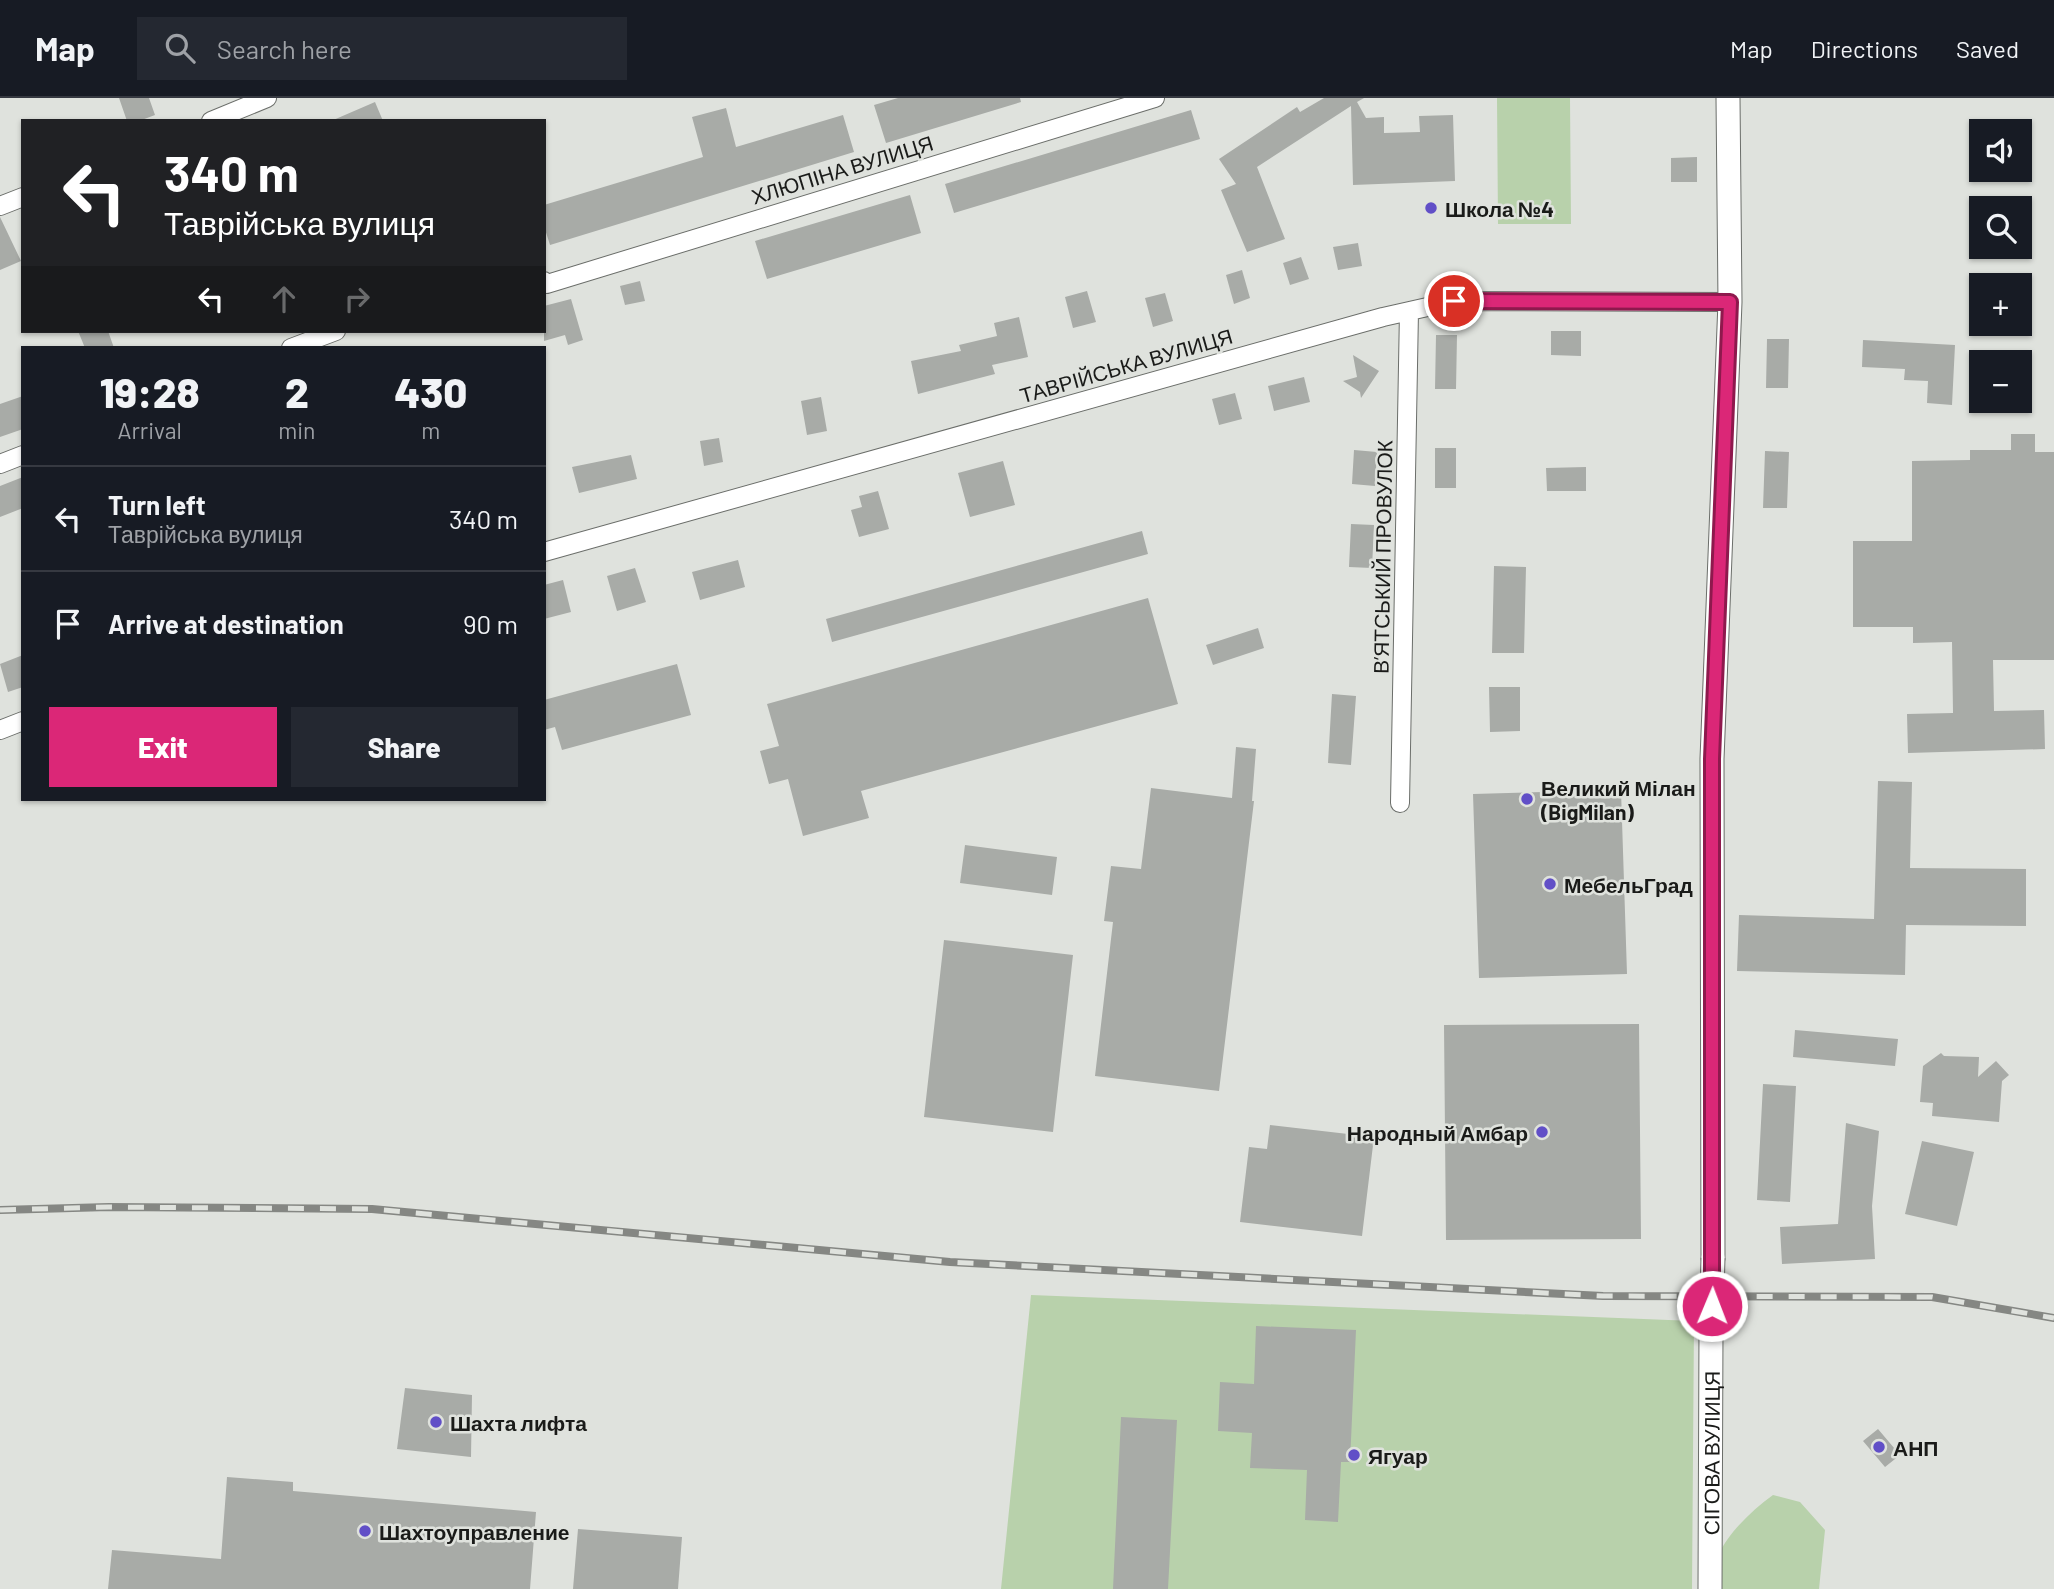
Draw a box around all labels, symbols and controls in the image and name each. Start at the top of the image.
search box [137,17,627,80]
text: Map [35,28,95,68]
icon: search [161,29,199,67]
text: Search here [217,33,352,64]
text: Map [1730,34,1773,63]
text: Directions [1811,34,1918,63]
text: Saved [1956,34,2019,63]
map controls [1969,119,2032,413]
button: sound [1969,119,2032,182]
street label: ХЛЮПІНА ВУЛИЦЯ [748,129,936,209]
text: 340 m [164,143,299,202]
icon: left [49,147,140,238]
place label: Школа №4 [1445,196,1554,221]
button: search [1969,196,2032,259]
marker: Школа №4 [1423,200,1439,216]
text: Таврійська вулиця [164,203,435,241]
pin [1424,271,1484,331]
button: + [1969,273,2032,336]
icon: left [192,280,230,318]
icon: ahead [265,280,303,318]
icon: right [338,280,376,318]
icon: arrive [1435,282,1473,320]
street label: ТАВРІЙСЬКА ВУЛИЦЯ [1017,323,1235,407]
button: − [1969,350,2032,413]
text: 19:28 [100,366,200,416]
text: 2 [285,366,309,416]
text: 430 [394,366,467,416]
text: Arrival [117,416,182,444]
text: min [278,416,316,444]
text: m [421,416,440,444]
street label: В’ЯТСЬКИЙ ПРОВУЛОК [1367,439,1397,674]
text: Turn left [108,489,206,520]
icon: left [49,500,87,538]
text: 340 m [449,503,518,534]
text: Таврійська вулиця [108,520,303,548]
icon: arrive [49,605,87,643]
text: Arrive at destination [108,608,344,639]
text: 90 m [463,608,518,639]
button: Exit [49,707,277,787]
button: Share [291,707,518,787]
place label: Великий Мілан (BigMilan) [1540,775,1696,824]
marker: Великий Мілан (BigMilan) [1519,791,1535,807]
place label: МебельГрад [1564,872,1693,897]
marker: МебельГрад [1542,876,1558,892]
place label: Народный Амбар [1347,1120,1528,1145]
marker: Народный Амбар [1534,1124,1550,1140]
position arrow [1675,1269,1749,1343]
street label: СІГОВА ВУЛИЦЯ [1698,1371,1723,1535]
place label: Шахта лифта [450,1410,587,1435]
marker: Шахта лифта [428,1414,444,1430]
place label: АНП [1893,1435,1938,1460]
marker: АНП [1871,1439,1887,1455]
place label: Ягуар [1368,1443,1428,1468]
marker: Ягуар [1346,1447,1362,1463]
place label: Шахтоуправление [379,1519,570,1544]
marker: Шахтоуправление [357,1523,373,1539]

